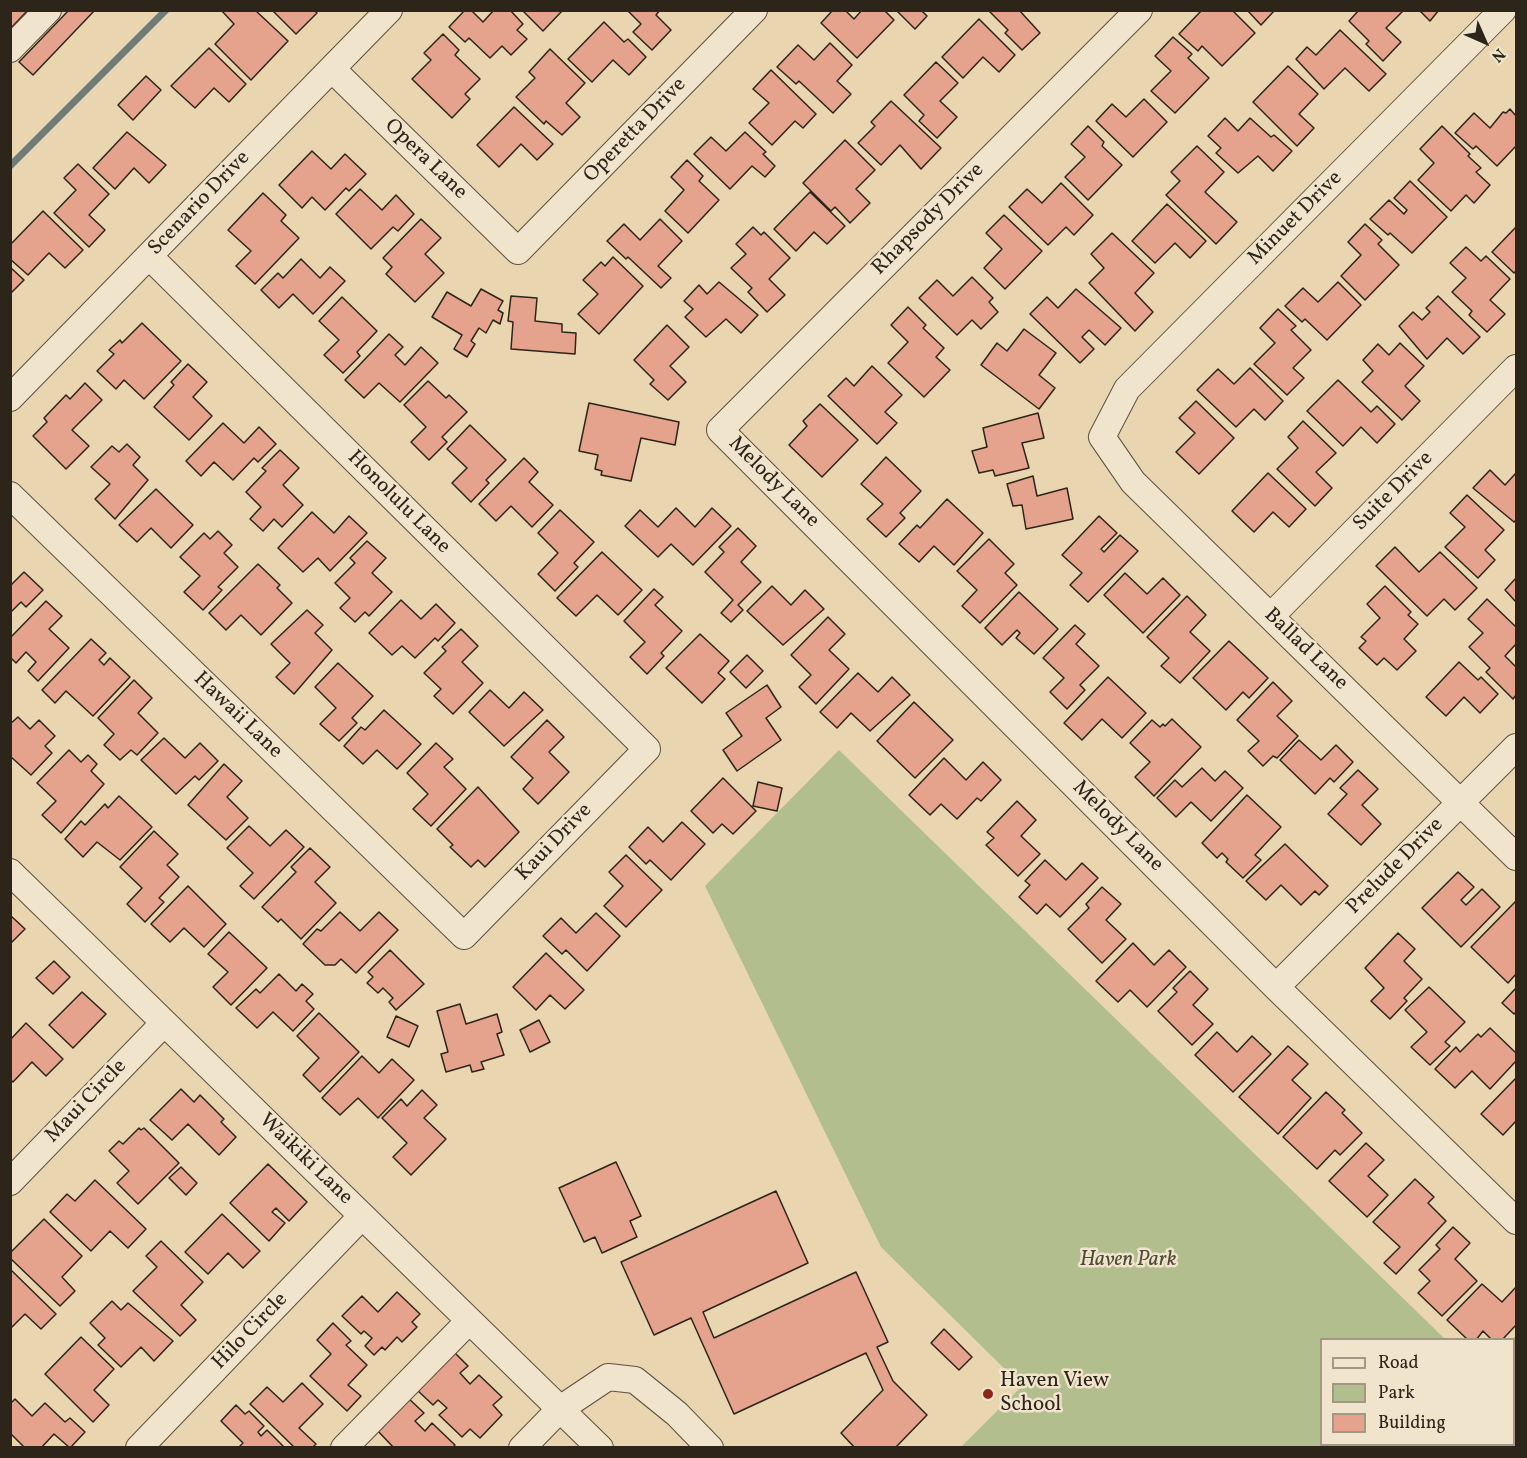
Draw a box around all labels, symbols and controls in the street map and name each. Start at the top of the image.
north arrow [1455,12,1515,72]
text: N [1486,43,1510,67]
street label: Operetta Drive [580,73,692,189]
street label: Opera Lane [378,114,472,206]
street label: Scenario Drive [144,146,256,262]
street label: Rhapsody Drive [868,159,990,281]
street label: Minuet Drive [1244,167,1348,271]
street label: Melody Lane [722,432,824,534]
street label: Honolulu Lane [341,446,455,560]
street label: Suite Drive [1349,447,1439,537]
street label: Ballad Lane [1258,604,1352,696]
street label: Hawaii Lane [187,667,287,765]
street label: Melody Lane [1066,776,1168,878]
street label: Kaui Drive [512,799,598,887]
street label: Prelude Drive [1342,813,1450,921]
street label: Maui Circle [41,1055,133,1149]
street label: Waikiki Lane [253,1109,357,1211]
park label: Haven Park [1080,1248,1176,1274]
street label: Hilo Circle [208,1288,294,1376]
legend [1320,1338,1515,1446]
text: Road [1378,1351,1419,1376]
place label: Haven View School [1000,1369,1109,1419]
text: Park [1378,1381,1415,1406]
marker: Haven View School [981,1387,995,1401]
text: Building [1378,1411,1446,1436]

